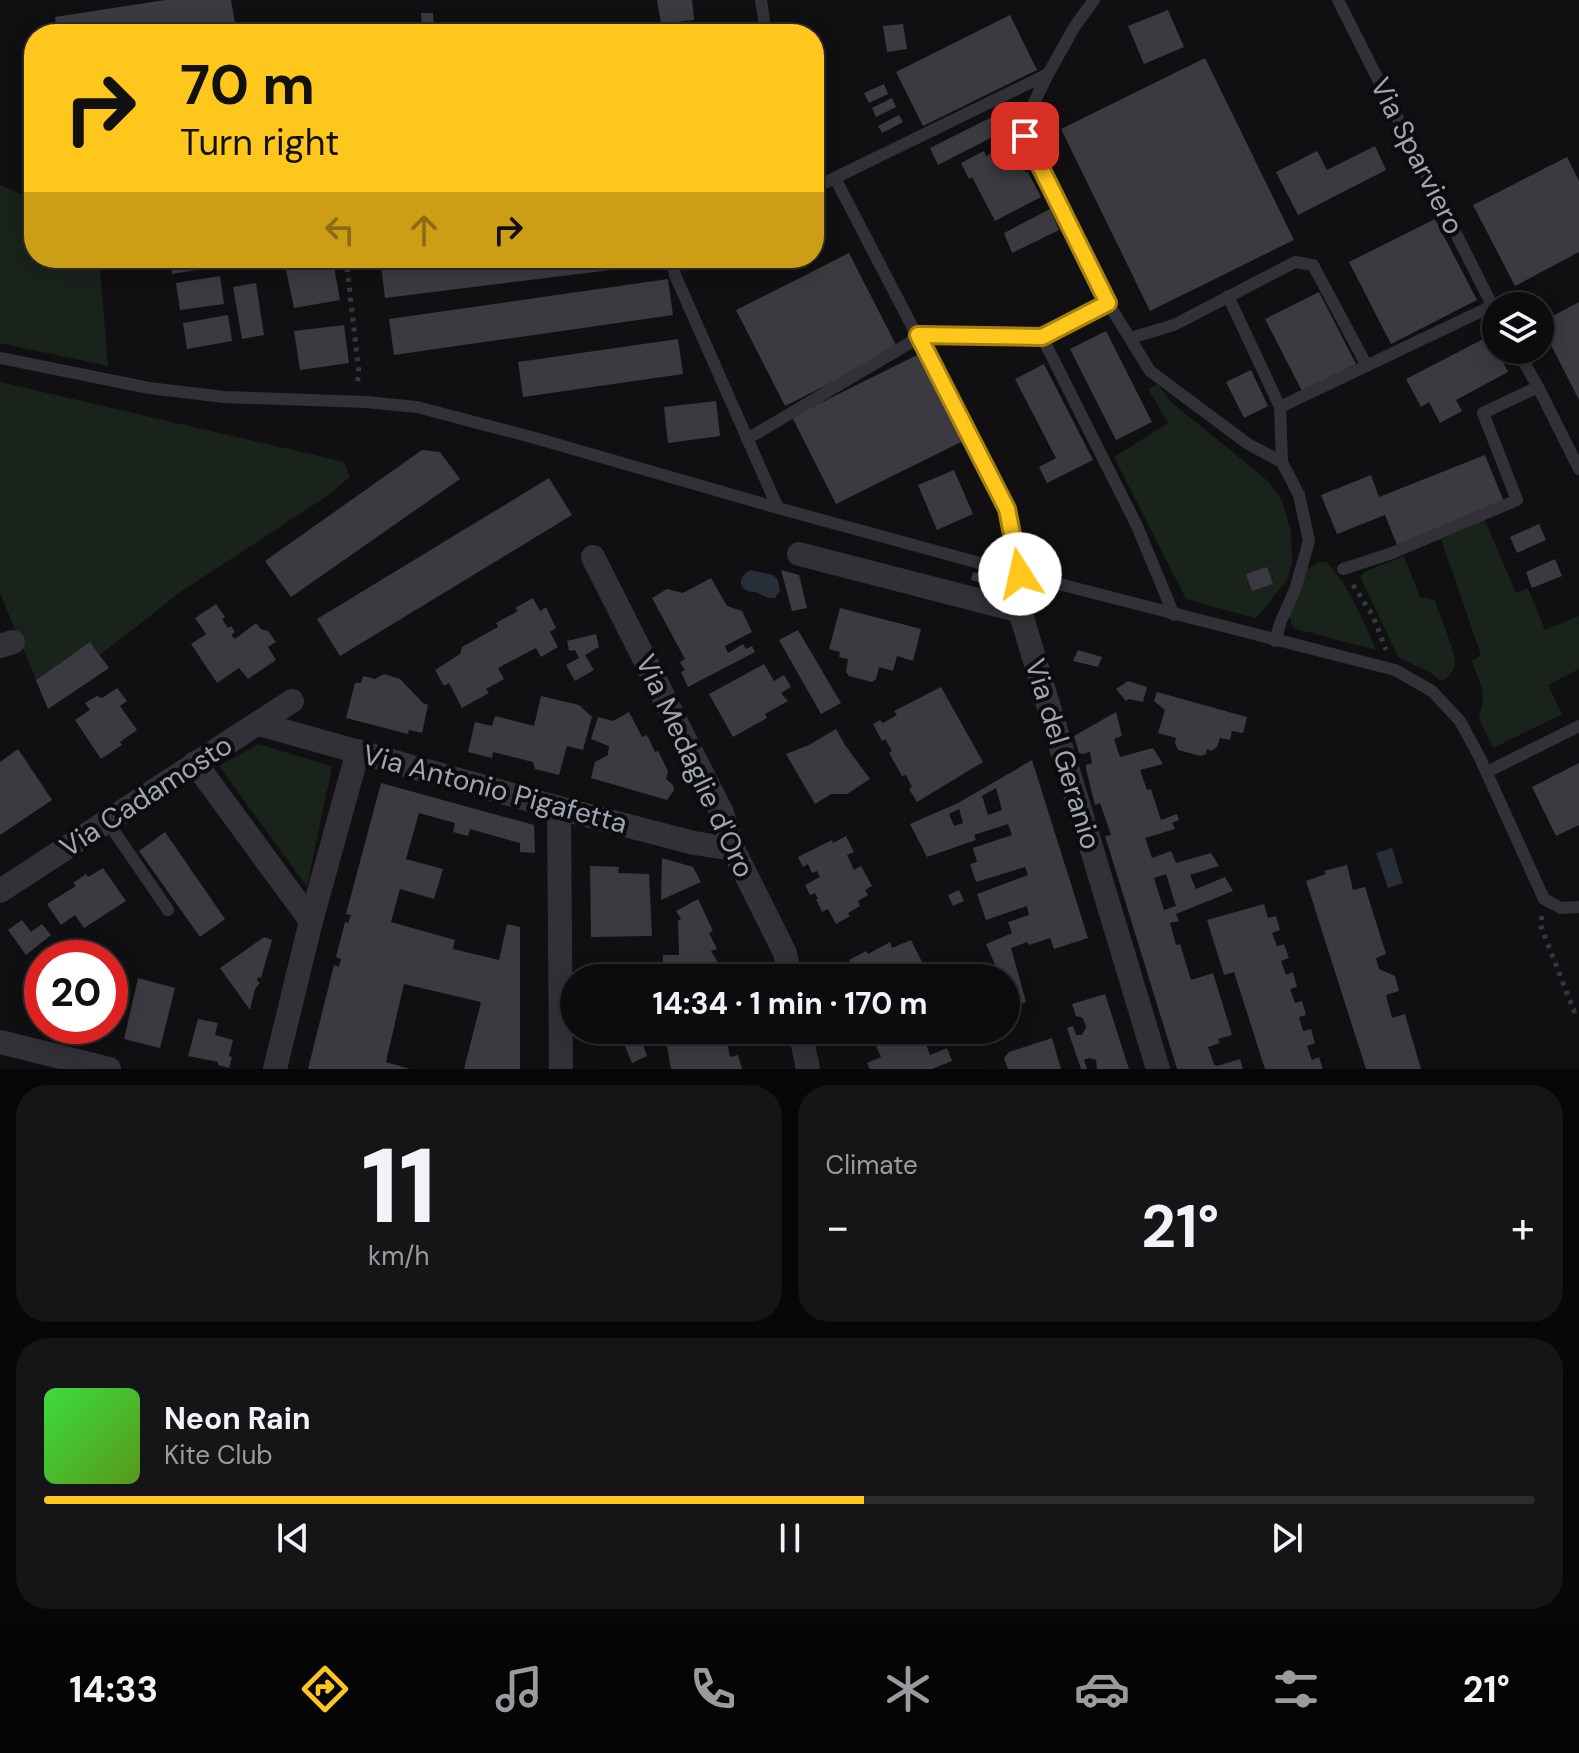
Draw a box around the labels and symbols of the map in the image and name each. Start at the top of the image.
street label: Via Sparviero [1362,71,1472,241]
pin [991,102,1059,170]
position arrow [978,532,1062,616]
street label: Via Medaglie d'Oro [627,648,763,884]
street label: Via del Geranio [1016,654,1110,854]
street label: Via Cadamosto [53,726,239,866]
street label: Via Antonio Pigafetta [359,736,631,842]
speed limit sign: 20 [24,940,128,1044]

